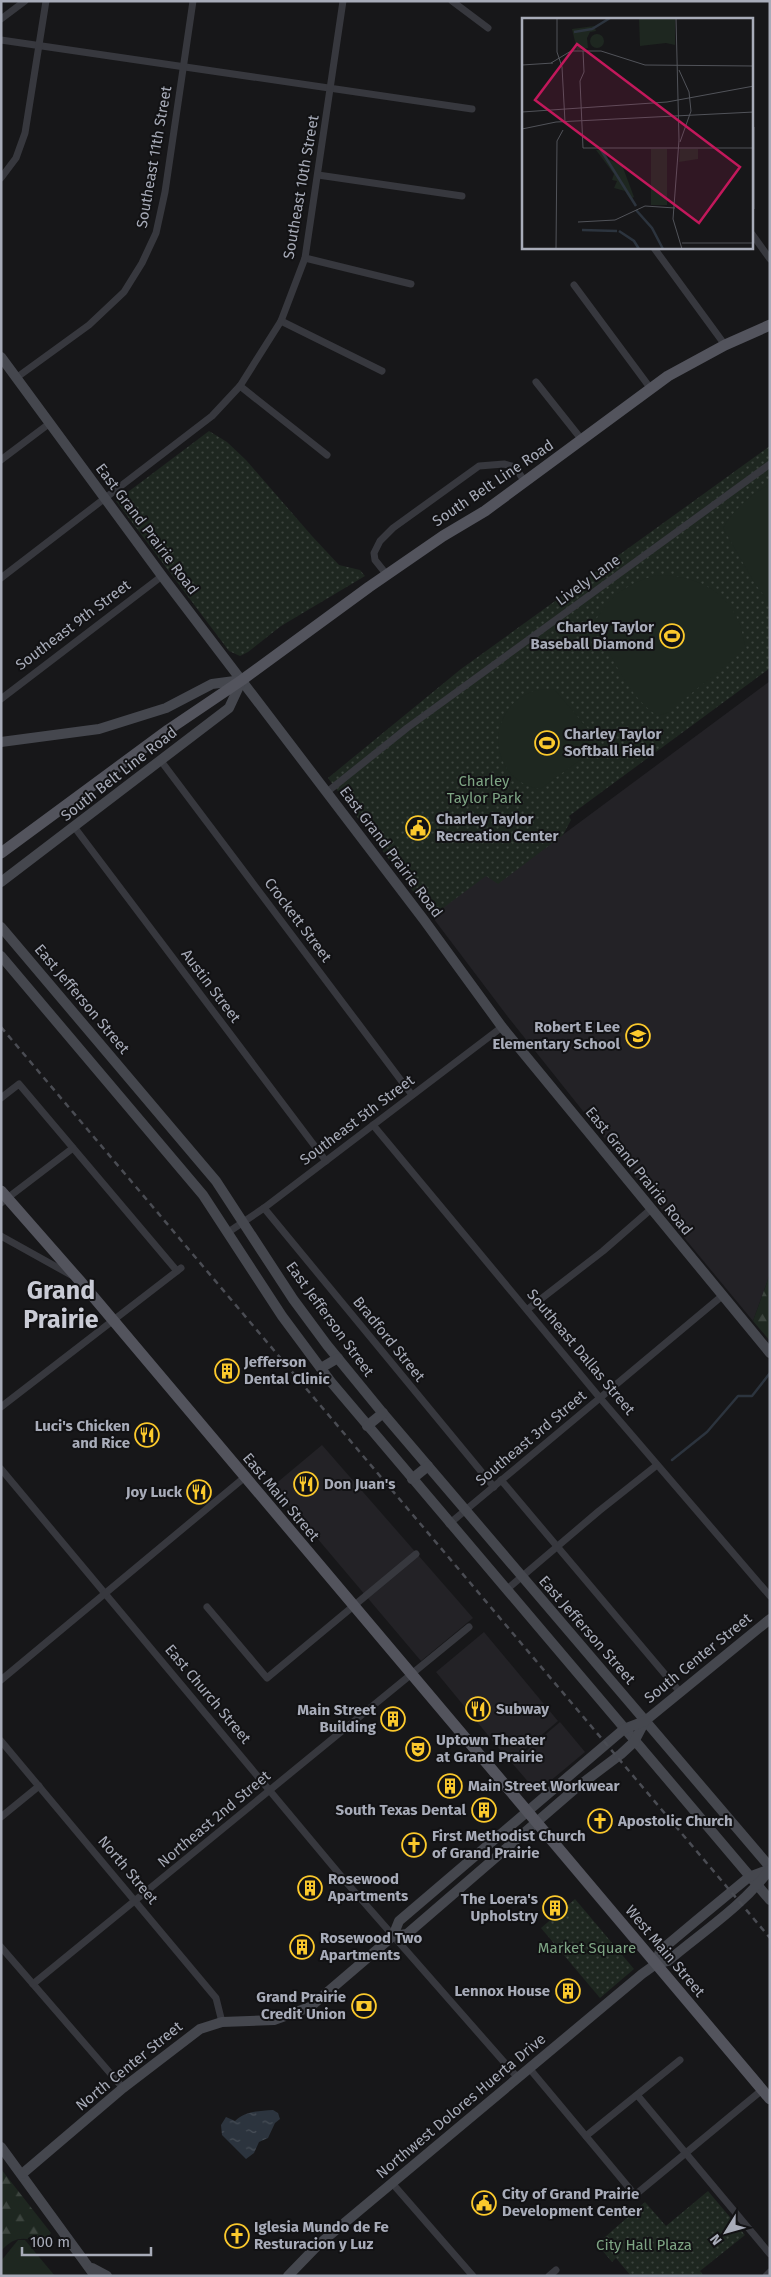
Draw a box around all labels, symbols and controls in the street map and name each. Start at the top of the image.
inset map [522,18,754,249]
street label: Southeast 11th Street [133,84,175,229]
street label: Southeast 10th Street [279,113,323,260]
street label: South Belt Line Road [429,436,557,530]
street label: East Grand Prairie Road [92,460,202,598]
street label: Lively Lane [552,551,624,609]
street label: Southeast 9th Street [12,576,134,674]
place label: Charley Taylor Baseball Diamond [531,618,655,653]
sports icon: Charley Taylor Baseball Diamond [659,623,685,649]
street label: South Belt Line Road [57,723,181,825]
place label: Charley Taylor Softball Field [564,725,662,760]
sports icon: Charley Taylor Softball Field [534,730,560,756]
park label: Charley Taylor Park [447,772,522,807]
street label: East Grand Prairie Road [336,783,446,921]
place label: Charley Taylor Recreation Center [436,810,559,845]
public building icon: Charley Taylor Recreation Center [405,815,431,841]
street label: Crockett Street [261,874,336,966]
street label: East Jefferson Street [31,940,134,1058]
street label: Austin Street [178,946,245,1027]
place label: Robert E Lee Elementary School [492,1018,621,1053]
school or university icon: Robert E Lee Elementary School [625,1023,651,1049]
street label: Southeast 5th Street [296,1071,418,1169]
street label: East Grand Prairie Road [582,1103,696,1239]
street label: East Jefferson Street [282,1258,378,1381]
district label: Grand Prairie [23,1276,99,1335]
street label: Southeast Dallas Street [523,1286,639,1419]
street label: Bradford Street [349,1293,429,1386]
place label: Jefferson Dental Clinic [243,1353,330,1388]
building icon: Jefferson Dental Clinic [214,1358,240,1384]
street label: Southeast 3rd Street [472,1386,590,1489]
place label: Luci's Chicken and Rice [35,1417,130,1452]
restaurant icon: Luci's Chicken and Rice [134,1422,160,1448]
street label: East Main Street [239,1449,324,1545]
restaurant icon: Don Juan's [293,1471,319,1497]
place label: Don Juan's [324,1475,395,1493]
restaurant icon: Joy Luck [186,1479,212,1505]
place label: Joy Luck [125,1483,183,1501]
street label: East Jefferson Street [535,1572,639,1688]
street label: South Center Street [641,1609,756,1707]
street label: East Church Street [161,1641,255,1748]
restaurant icon: Subway [465,1696,491,1722]
place label: Subway [496,1700,549,1718]
place label: Main Street Building [297,1701,377,1736]
building icon: Main Street Building [380,1706,406,1732]
place label: Uptown Theater at Grand Prairie [436,1731,546,1766]
theatre icon: Uptown Theater at Grand Prairie [405,1736,431,1762]
street label: Northeast 2nd Street [154,1766,274,1871]
building icon: Main Street Workwear [437,1773,463,1799]
place label: Main Street Workwear [468,1777,620,1795]
building icon: South Texas Dental [471,1797,497,1823]
place label: South Texas Dental [336,1801,467,1819]
church icon: Apostolic Church [587,1808,613,1834]
place label: Apostolic Church [617,1812,733,1830]
place label: First Methodist Church of Grand Prairie [432,1827,586,1862]
street label: North Street [94,1832,162,1908]
church icon: First Methodist Church of Grand Prairie [401,1832,427,1858]
place label: Rosewood Apartments [327,1870,408,1905]
building icon: Rosewood Apartments [297,1875,323,1901]
place label: The Loera's Upholstry [461,1890,538,1925]
building icon: The Loera's Upholstry [542,1895,568,1921]
street label: West Main Street [621,1901,709,2001]
place label: Rosewood Two Apartments [319,1929,423,1964]
building icon: Rosewood Two Apartments [289,1934,315,1960]
park label: Market Square [538,1939,636,1957]
building icon: Lennox House [555,1978,581,2004]
place label: Lennox House [454,1982,550,2000]
place label: Grand Prairie Credit Union [256,1988,346,2023]
bank icon: Grand Prairie Credit Union [351,1993,377,2019]
street label: North Center Street [72,2017,186,2114]
street label: Northwest Dolores Huerta Drive [373,2030,549,2182]
place label: City of Grand Prairie Development Center [502,2185,643,2220]
public building icon: City of Grand Prairie Development Center [471,2190,497,2216]
north arrow [701,2207,751,2257]
place label: Iglesia Mundo de Fe Resturacion y Luz [254,2218,389,2253]
church icon: Iglesia Mundo de Fe Resturacion y Luz [224,2223,250,2249]
scale bar [22,2224,151,2256]
text: N [706,2231,726,2248]
text: 100 m [30,2233,70,2251]
park label: City Hall Plaza [596,2236,692,2254]

